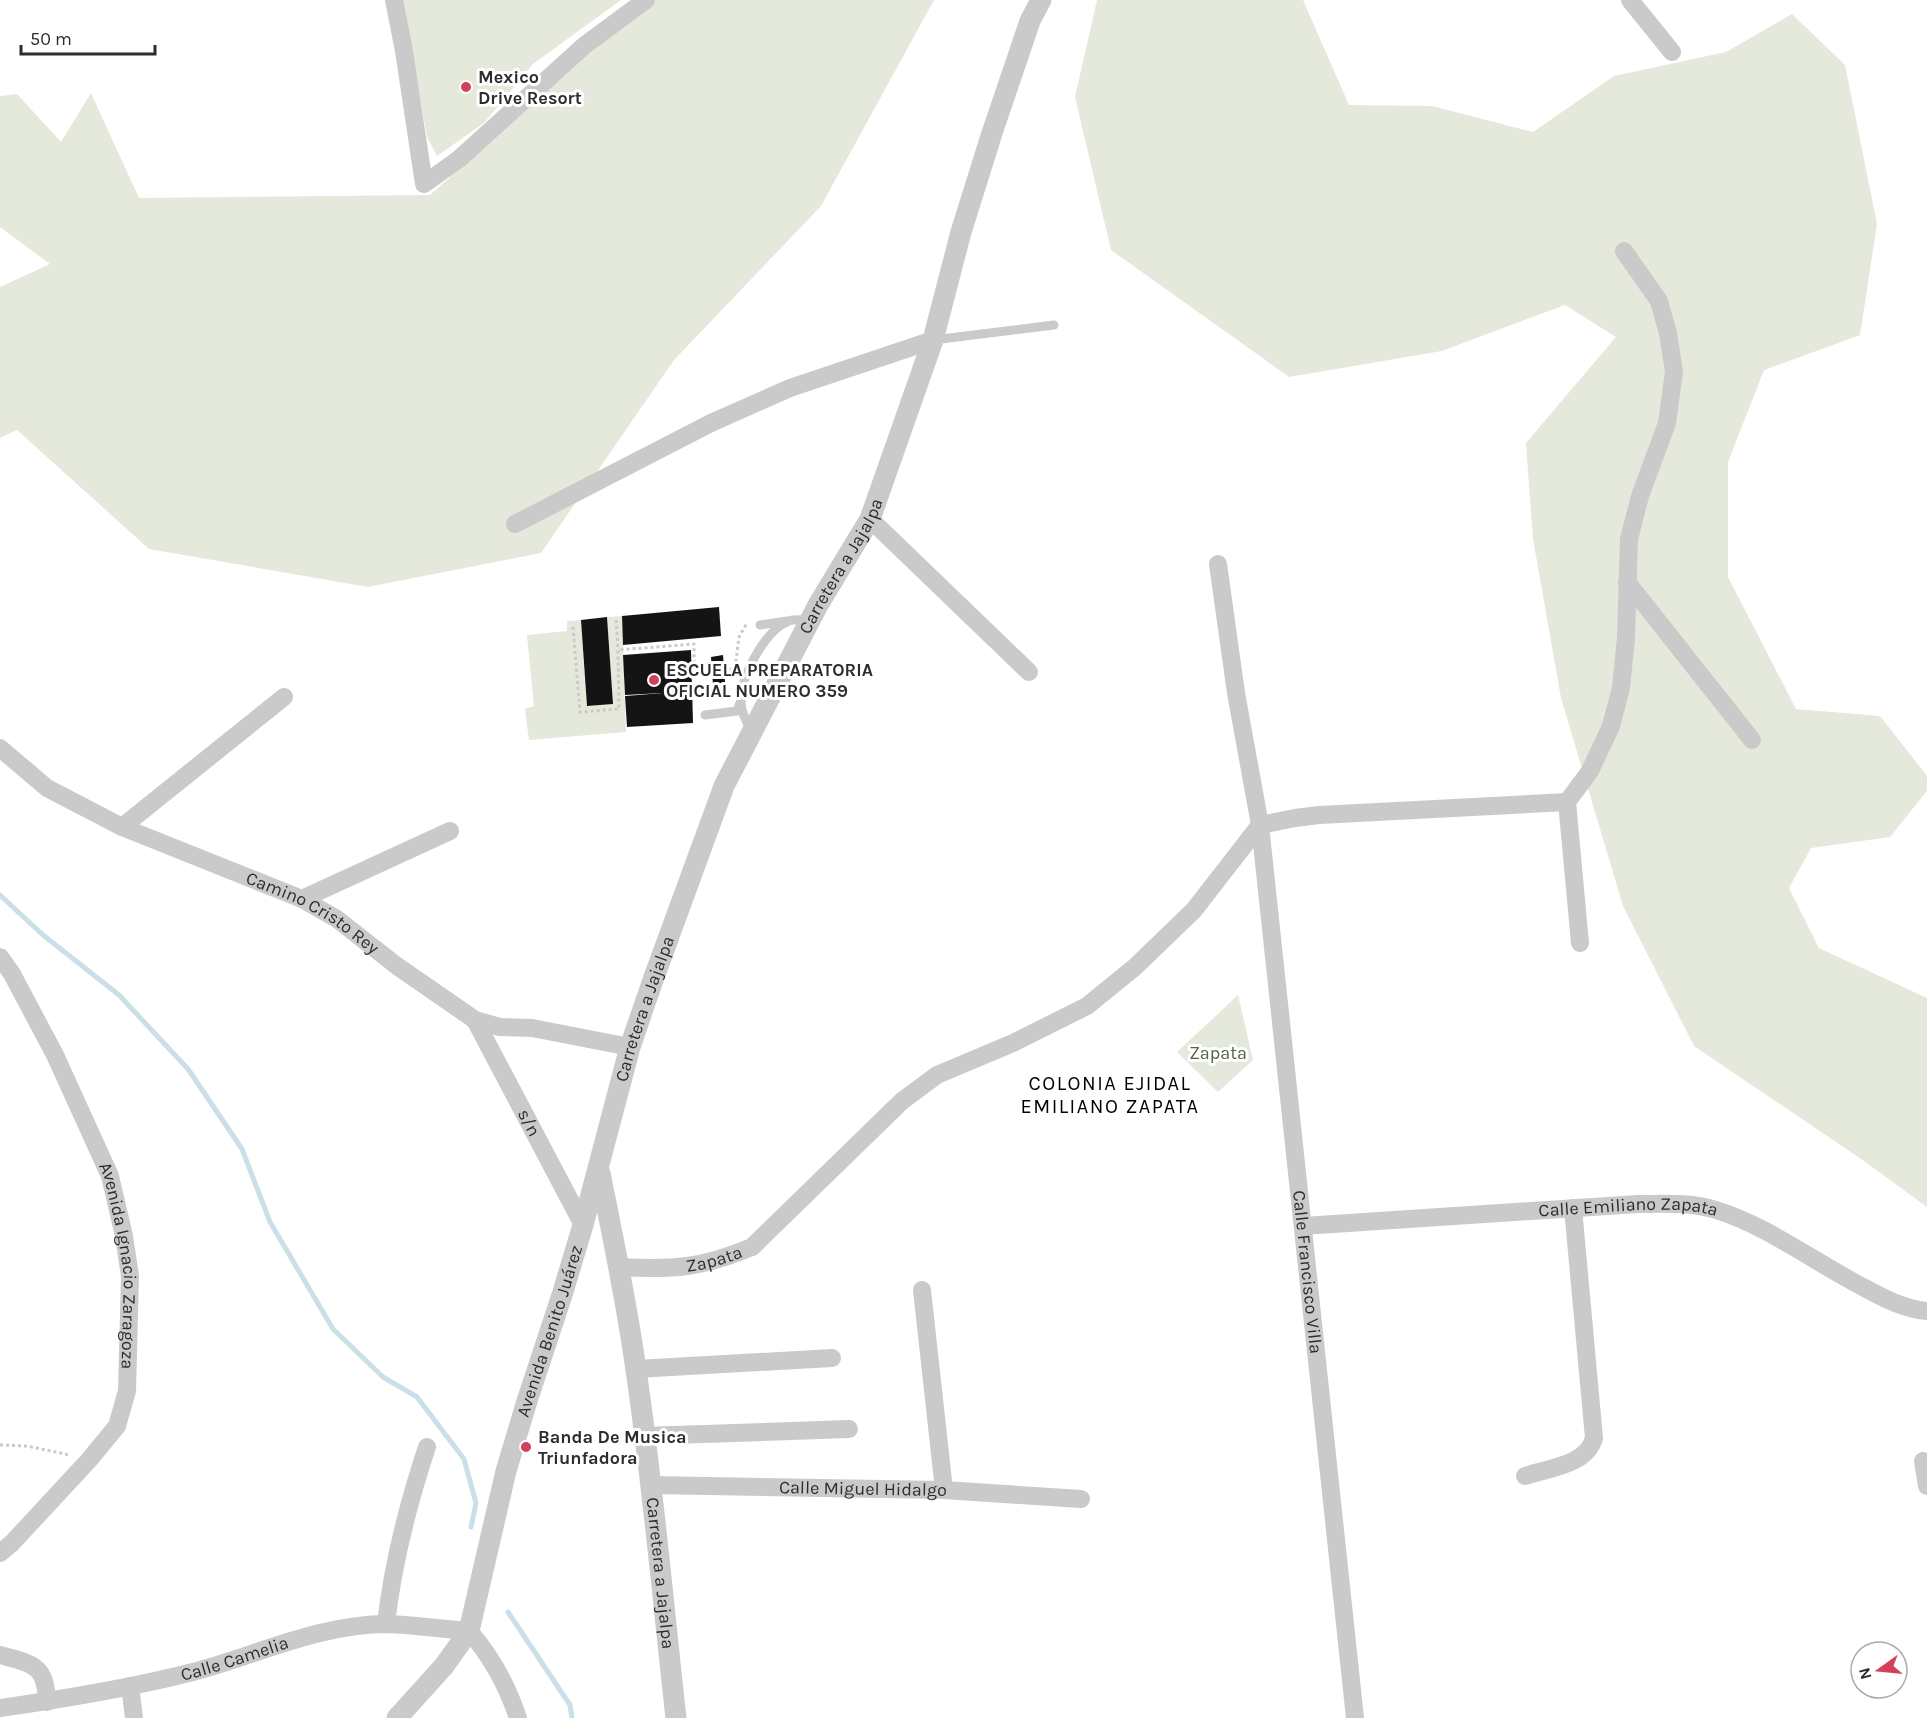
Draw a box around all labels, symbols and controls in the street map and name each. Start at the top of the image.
scale bar [21,18,154,56]
text: 50 m [30,28,72,50]
place label: Mexico Drive Resort [478,66,582,109]
marker: Mexico Drive Resort [459,80,473,94]
street label: Carretera a Jajalpa [794,495,887,637]
place label: ESCUELA PREPARATORIA OFICIAL NUMERO 359 [666,659,873,702]
marker: ESCUELA PREPARATORIA OFICIAL NUMERO 359 [647,673,661,687]
street label: Camino Cristo Rey [243,867,384,959]
street label: Carretera a Jajalpa [610,933,679,1084]
park label: Zapata [1189,1042,1247,1064]
district label: COLONIA EJIDAL EMILIANO ZAPATA [1020,1072,1200,1118]
street label: s/n [513,1105,545,1140]
street label: Avenida Ignacio Zaragoza [94,1158,141,1370]
street label: Calle Francisco Villa [1288,1189,1327,1355]
street label: Calle Emiliano Zapata [1538,1193,1721,1222]
street label: Zapata [684,1241,745,1277]
street label: Avenida Benito Juárez [512,1242,587,1420]
place label: Banda De Musica Triunfadora [538,1426,686,1469]
marker: Banda De Musica Triunfadora [519,1440,533,1454]
street label: Calle Miguel Hidalgo [779,1476,947,1501]
street label: Carretera a Jajalpa [641,1496,679,1650]
street label: Calle Camelia [178,1631,291,1686]
north arrow [1849,1640,1909,1700]
text: N [1854,1666,1876,1682]

